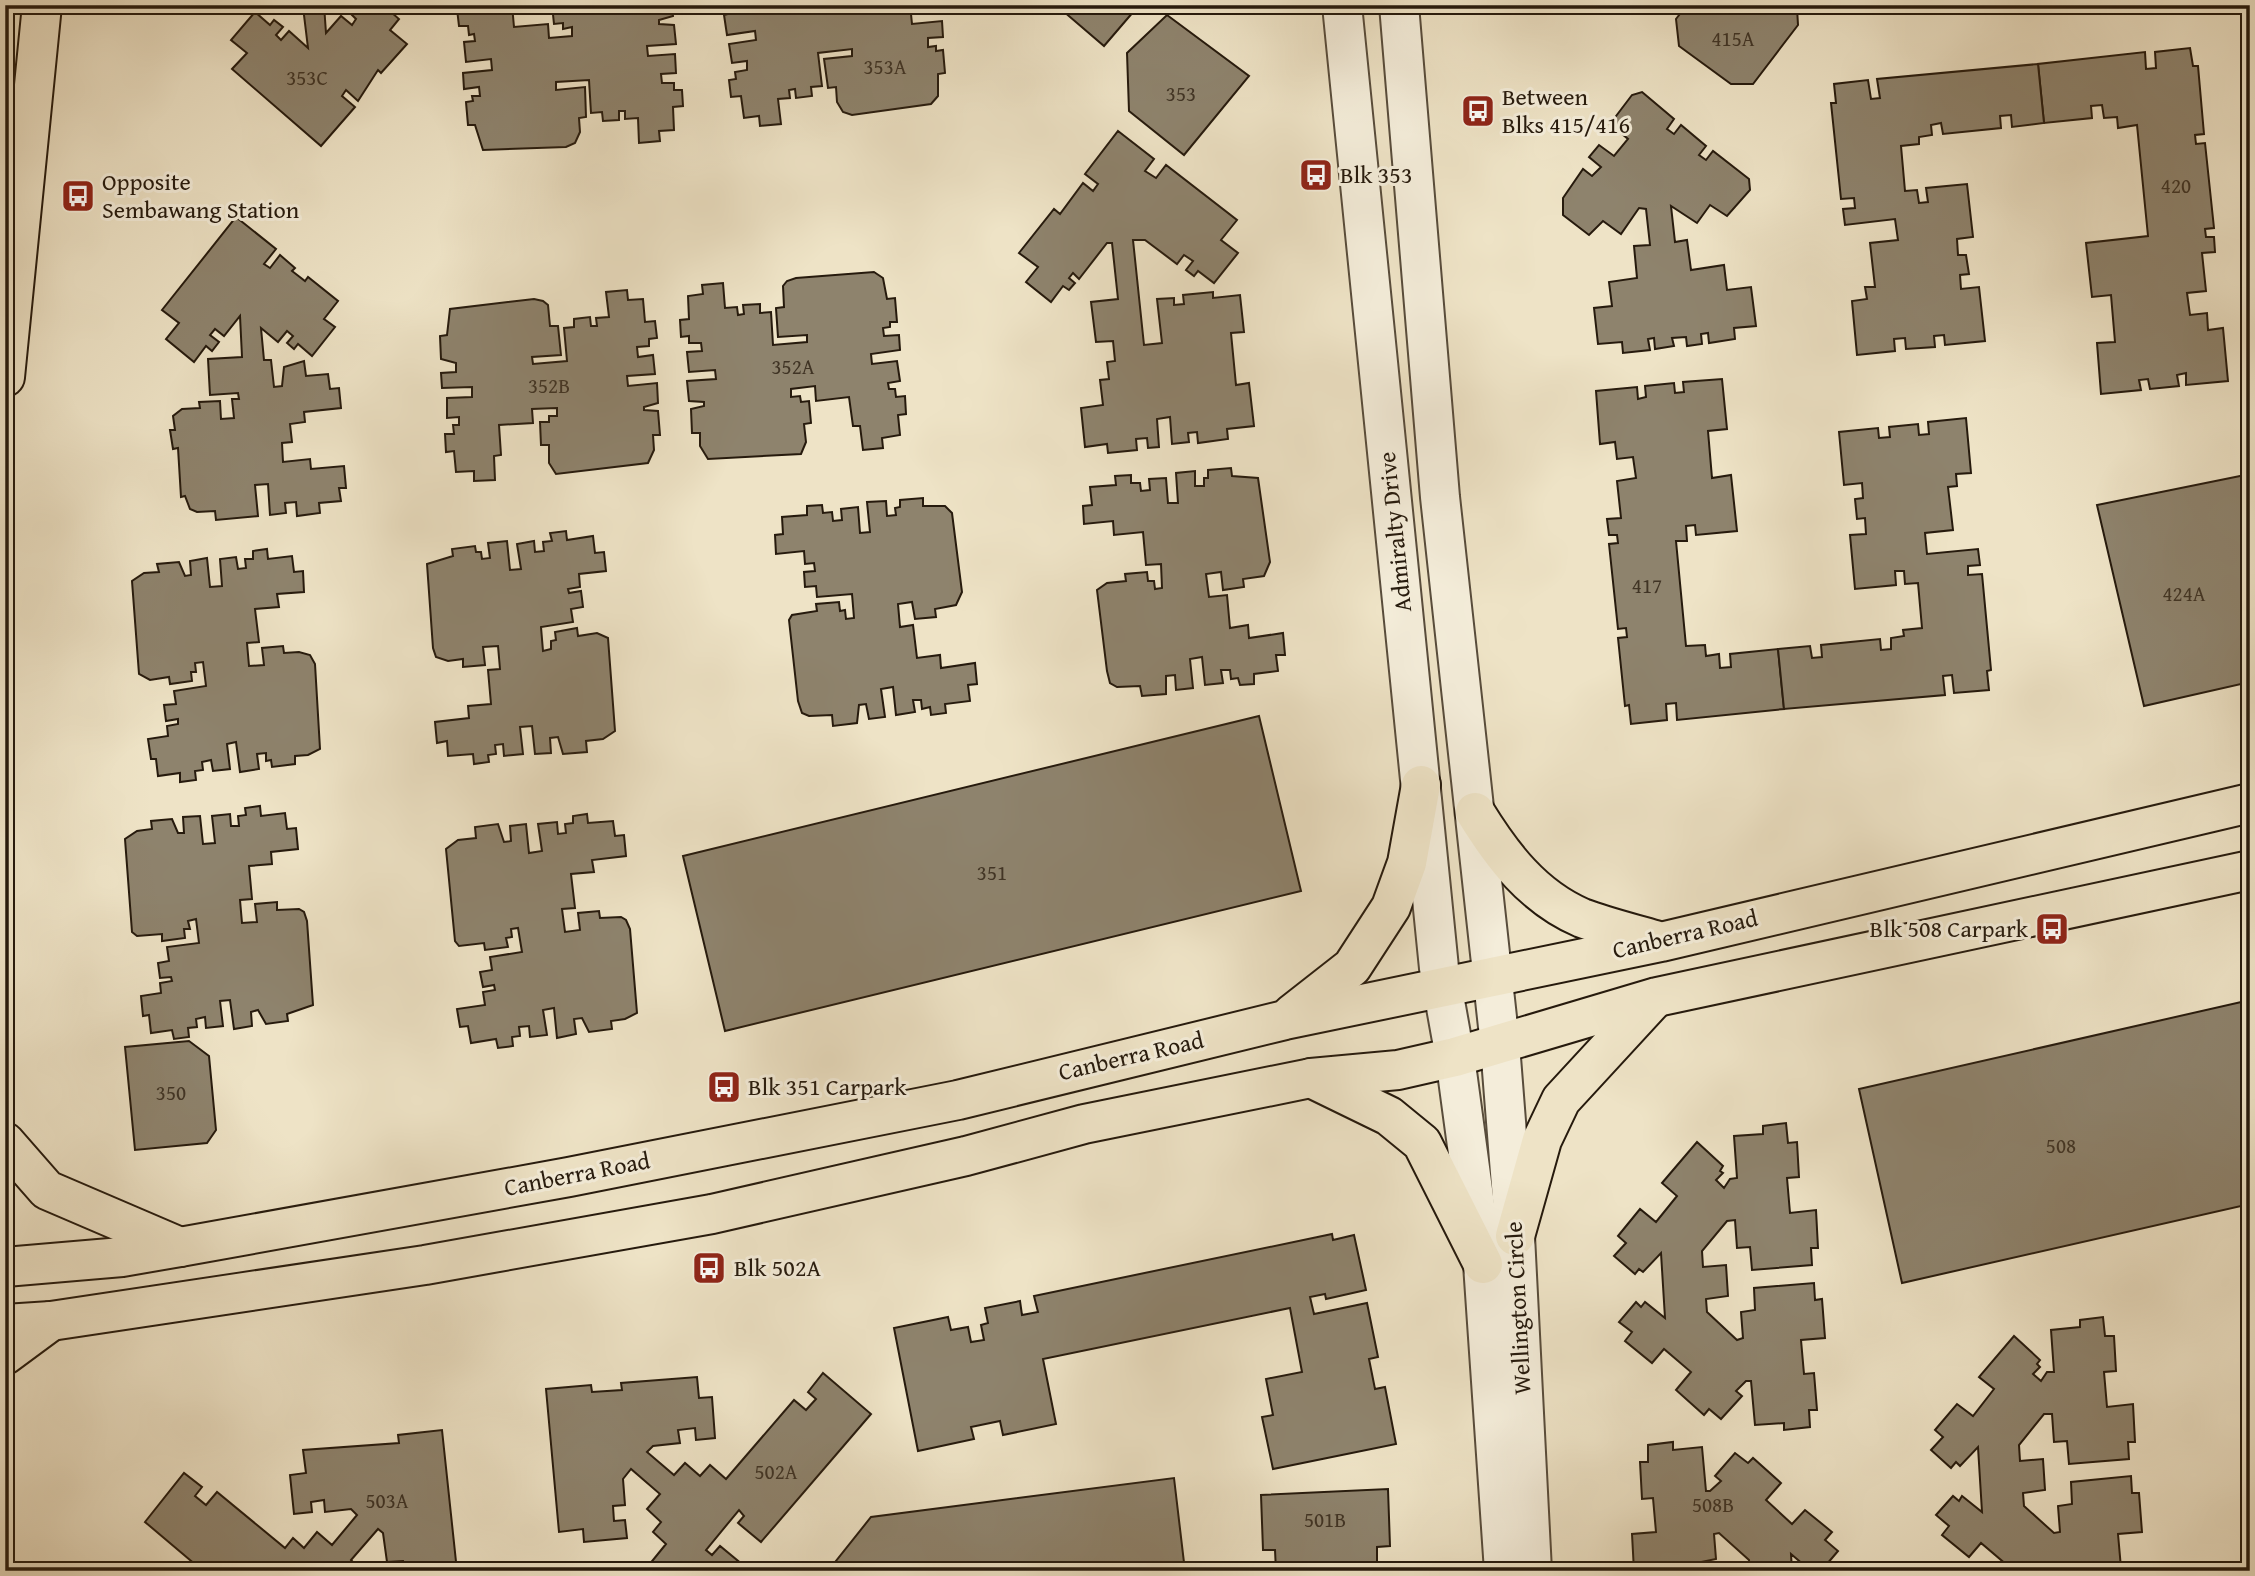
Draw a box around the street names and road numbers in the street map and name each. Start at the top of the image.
street label: Admiralty Drive [1369,450,1420,614]
street label: Canberra Road [1609,900,1761,967]
street label: Canberra Road [1055,1022,1207,1089]
street label: Canberra Road [501,1142,653,1205]
street label: Wellington Circle [1495,1221,1540,1396]

